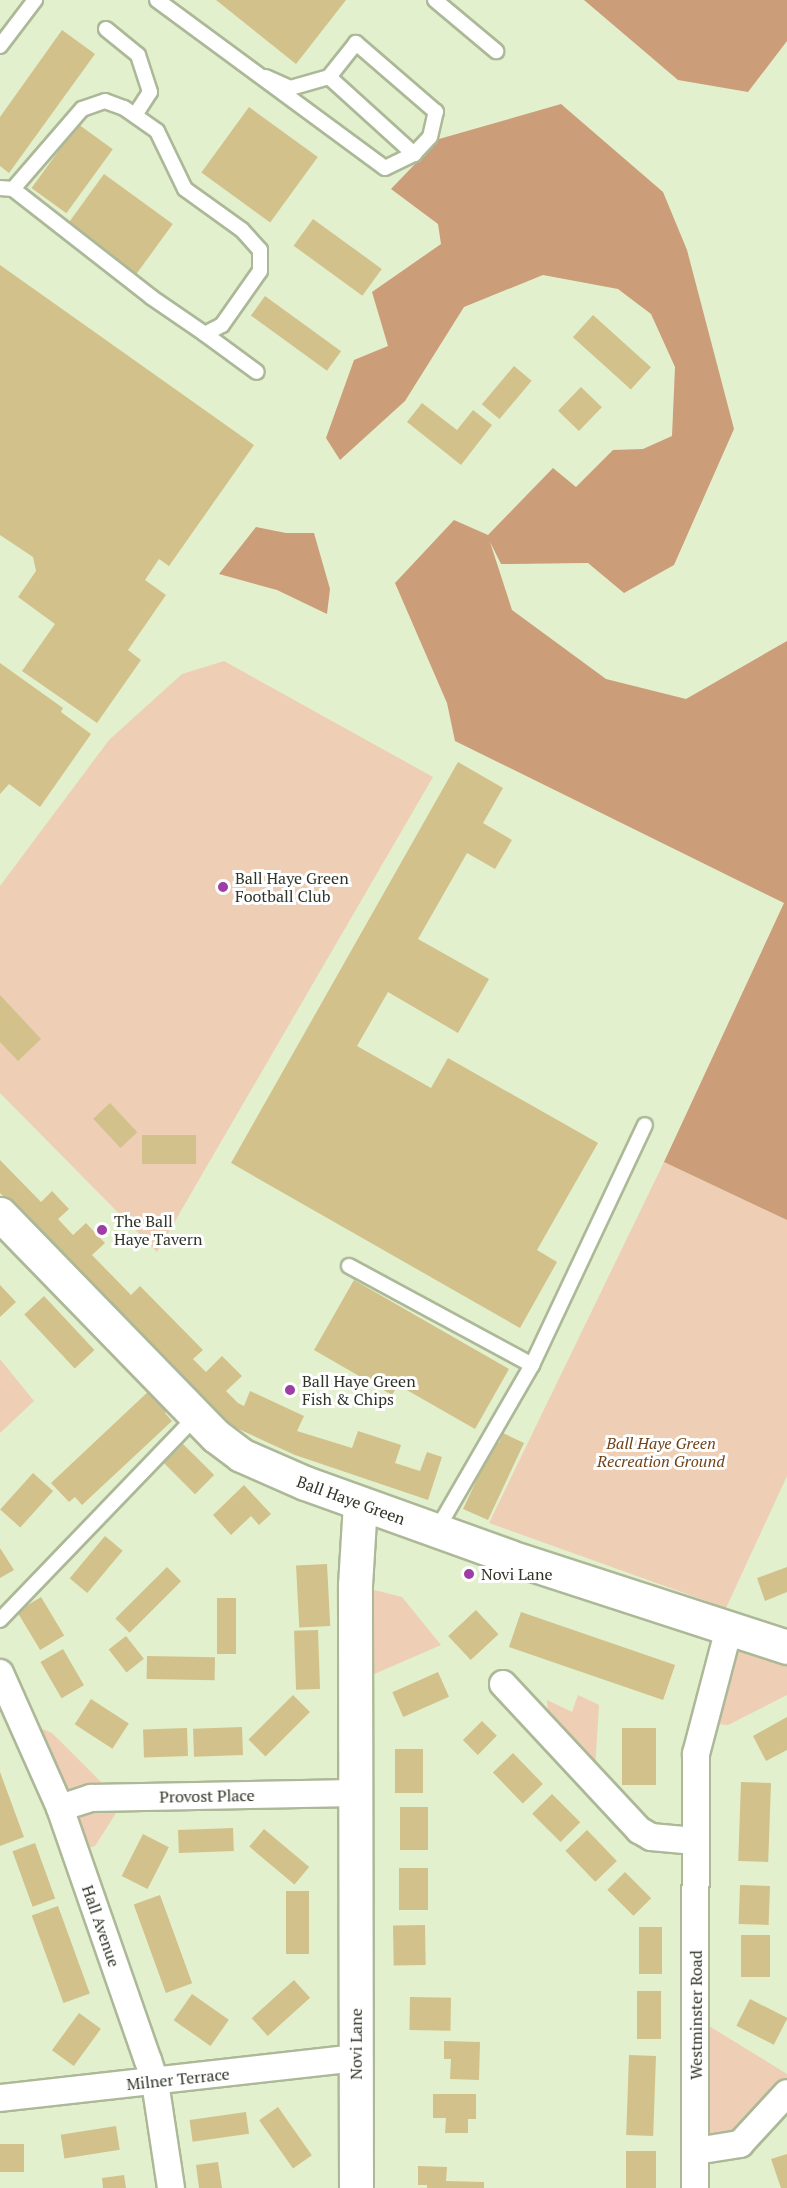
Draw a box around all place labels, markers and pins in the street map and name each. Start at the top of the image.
place label: Ball Haye Green Football Club [235,868,349,906]
marker: Ball Haye Green Football Club [216,880,230,894]
place label: The Ball Haye Tavern [114,1211,202,1249]
marker: The Ball Haye Tavern [95,1223,109,1237]
place label: Ball Haye Green Fish & Chips [302,1371,416,1409]
marker: Ball Haye Green Fish & Chips [283,1383,297,1397]
place label: Novi Lane [481,1564,553,1584]
marker: Novi Lane [462,1567,476,1581]

